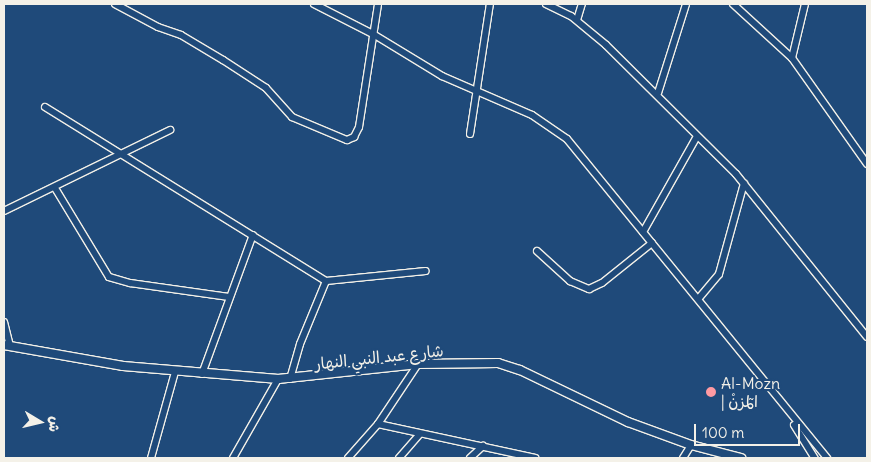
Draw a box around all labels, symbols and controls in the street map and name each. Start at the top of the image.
street label: شارع عبد النبي النهار [314,341,444,373]
place label: Al-Mozn | المٓزنْ [721,373,780,411]
marker: Al-Mozn | المٓزنْ [705,386,717,398]
north arrow [15,397,65,447]
scale bar [696,414,802,446]
text: ش [45,415,65,433]
text: 100 m [702,423,744,442]

